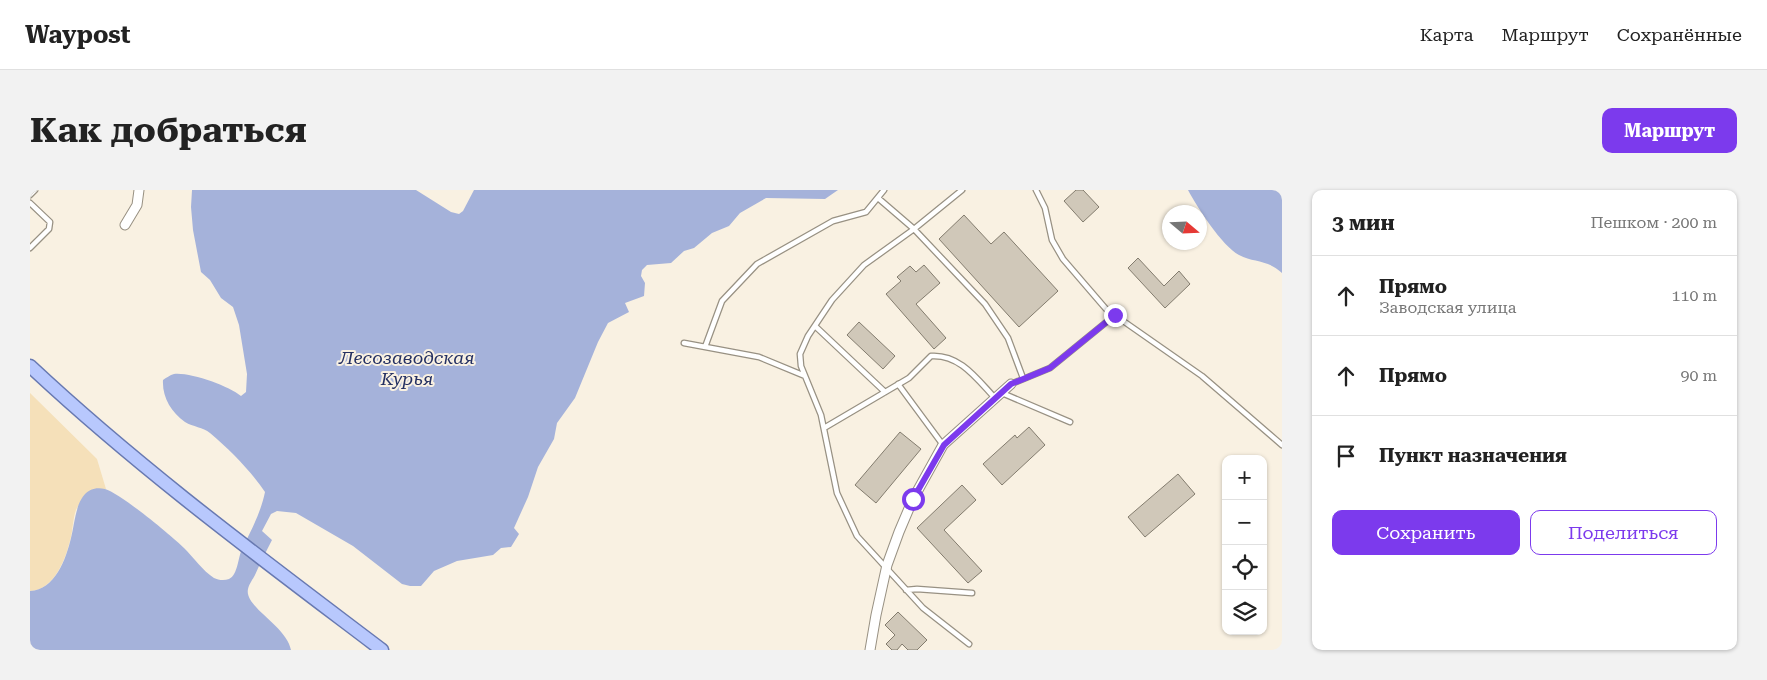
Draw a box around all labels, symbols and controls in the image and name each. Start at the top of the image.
text: Waypost [25,21,130,49]
text: Карта [1420,24,1474,45]
text: Маршрут [1502,24,1589,45]
text: Сохранённые [1617,24,1742,45]
button: Маршрут [1602,108,1737,153]
text: Как добраться [30,110,307,151]
north arrow [1162,205,1207,250]
text: 3 мин [1332,211,1395,235]
text: Пешком · 200 m [1590,213,1717,232]
text: Прямо [1379,275,1447,298]
icon: ahead [1332,282,1360,310]
text: 110 m [1671,286,1717,305]
text: Заводская улица [1379,298,1516,317]
route end [1104,304,1127,327]
water label: Лесозаводская Курья [338,347,475,389]
icon: ahead [1332,362,1360,390]
text: Прямо [1379,364,1447,387]
text: 90 m [1680,366,1717,385]
icon: arrive [1332,442,1360,470]
text: Пункт назначения [1379,444,1567,467]
map controls [1222,455,1267,635]
button: + [1222,455,1267,500]
route start [902,488,925,511]
button: − [1222,500,1267,545]
button: Сохранить [1332,510,1520,555]
button: Поделиться [1530,510,1717,555]
button: locate [1222,545,1267,590]
button: layers [1222,590,1267,635]

